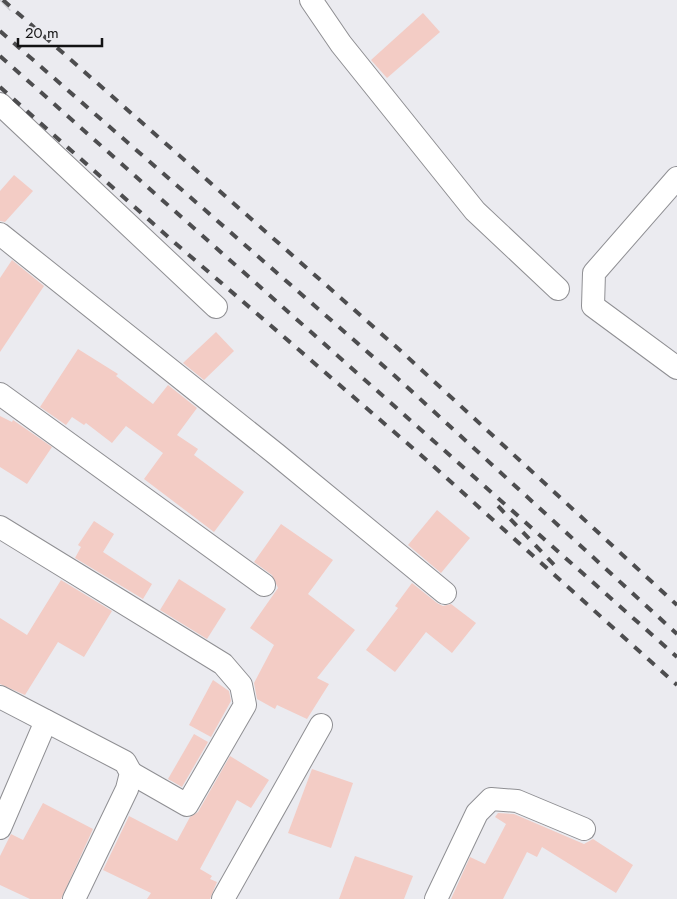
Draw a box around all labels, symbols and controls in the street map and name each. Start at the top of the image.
scale bar [18,15,101,47]
text: 20 m [25,22,59,44]

